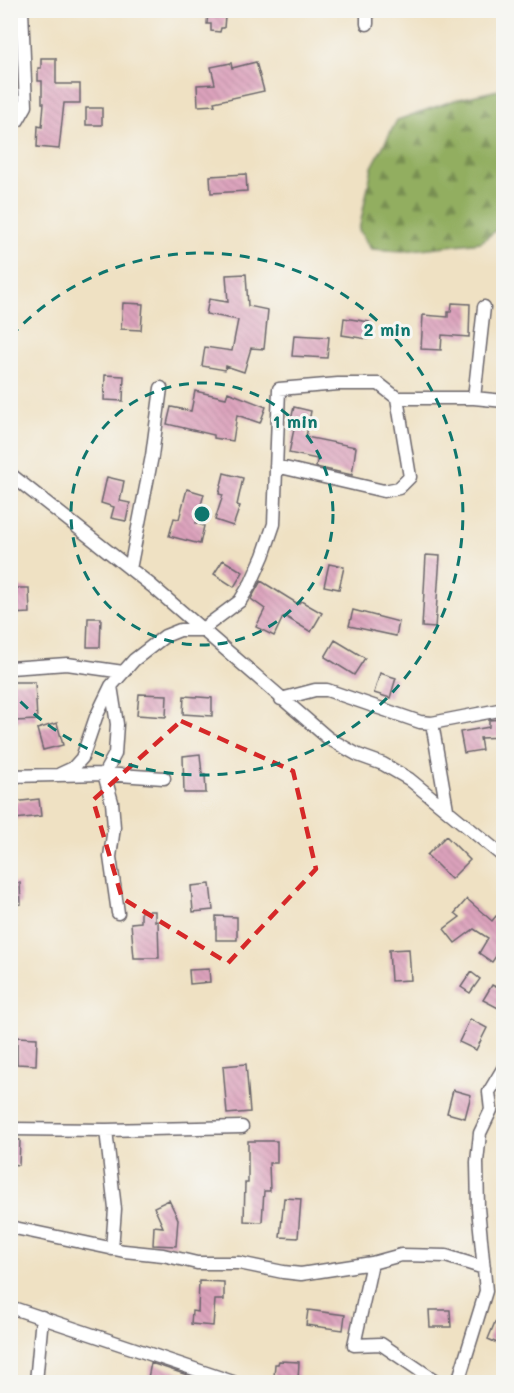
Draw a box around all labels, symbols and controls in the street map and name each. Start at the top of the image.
text: 2 min [363,317,411,341]
text: 1 min [272,409,318,433]
centre of rings [192,504,212,524]

